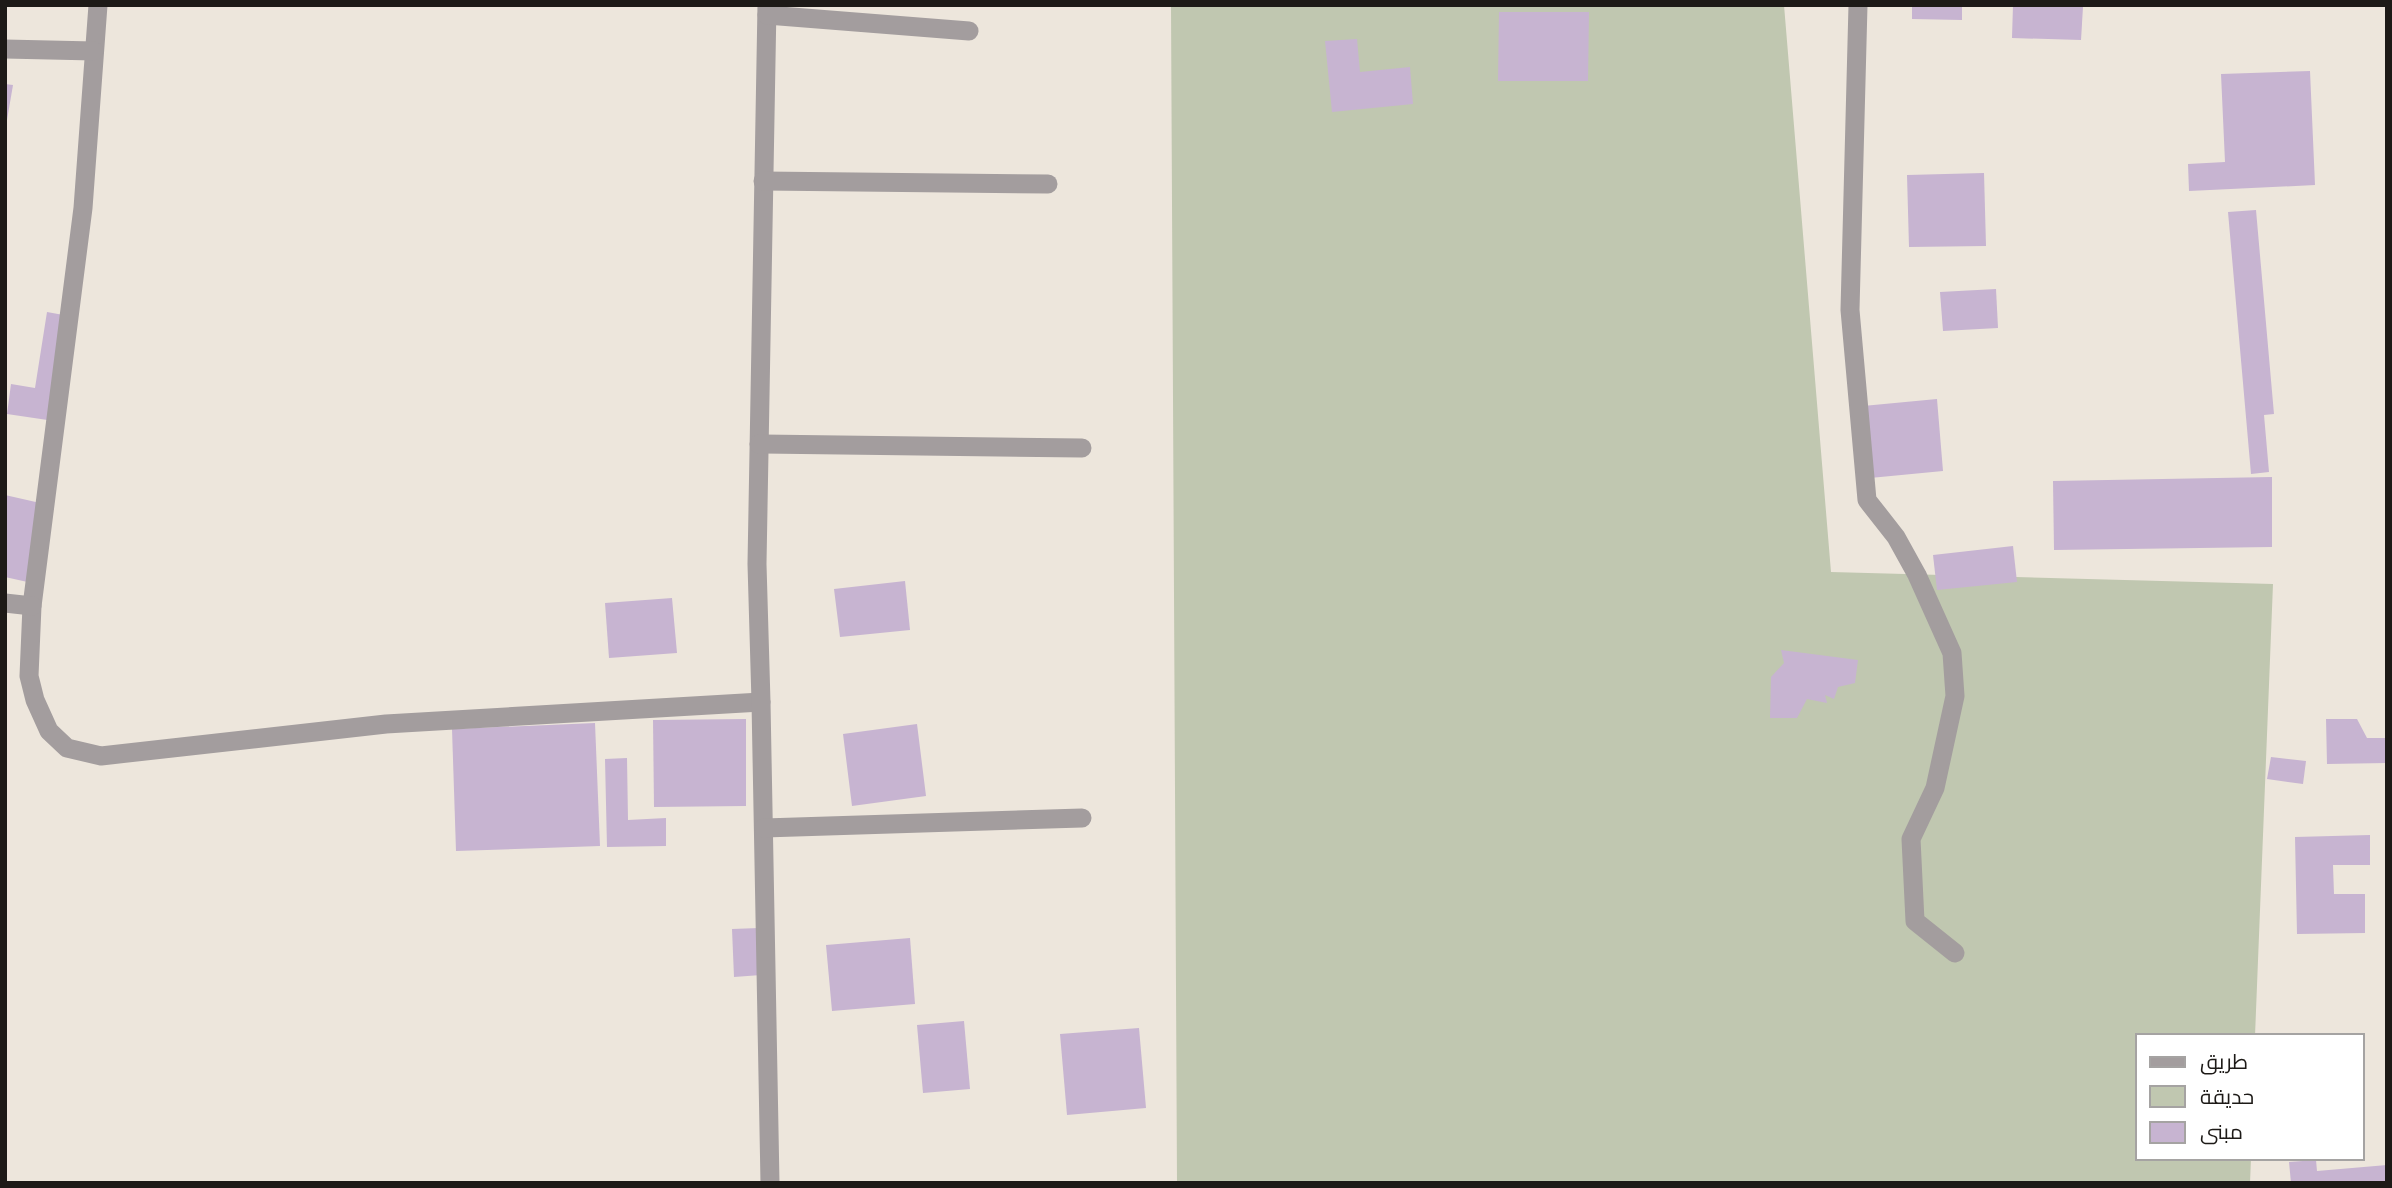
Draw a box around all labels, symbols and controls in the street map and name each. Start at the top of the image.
legend [2136,1034,2364,1160]
text: طريق [2200,1047,2248,1076]
text: حديقة [2200,1082,2254,1111]
text: مبنى [2200,1117,2243,1146]

